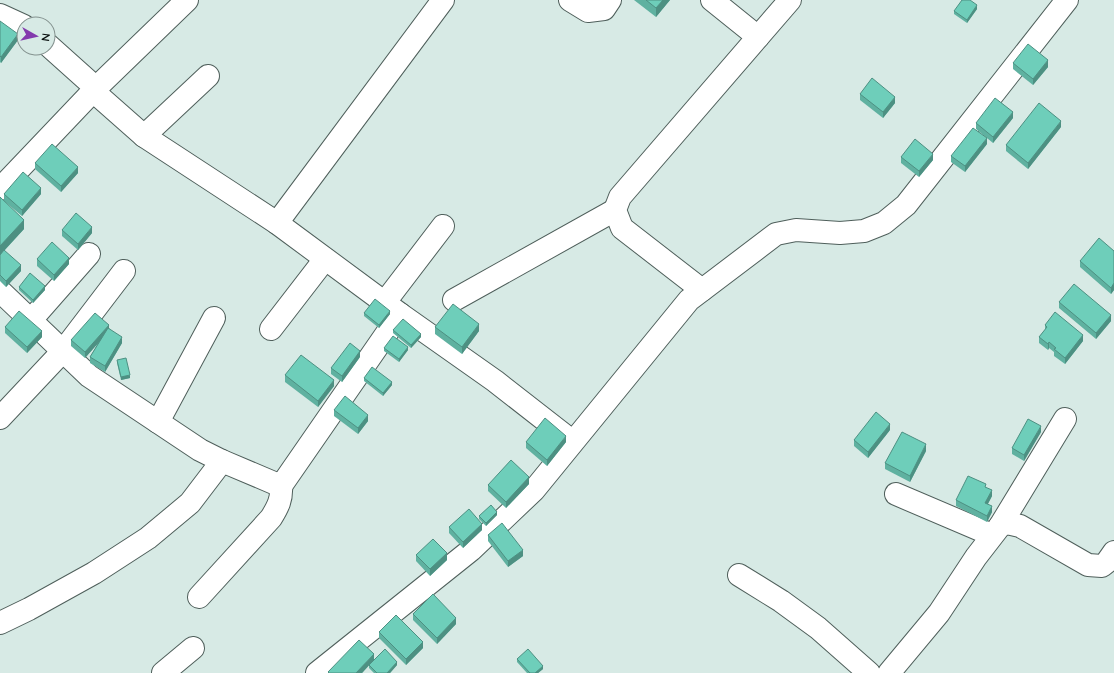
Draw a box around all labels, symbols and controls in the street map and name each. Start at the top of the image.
north arrow [16,16,56,56]
text: N [38,32,53,42]

